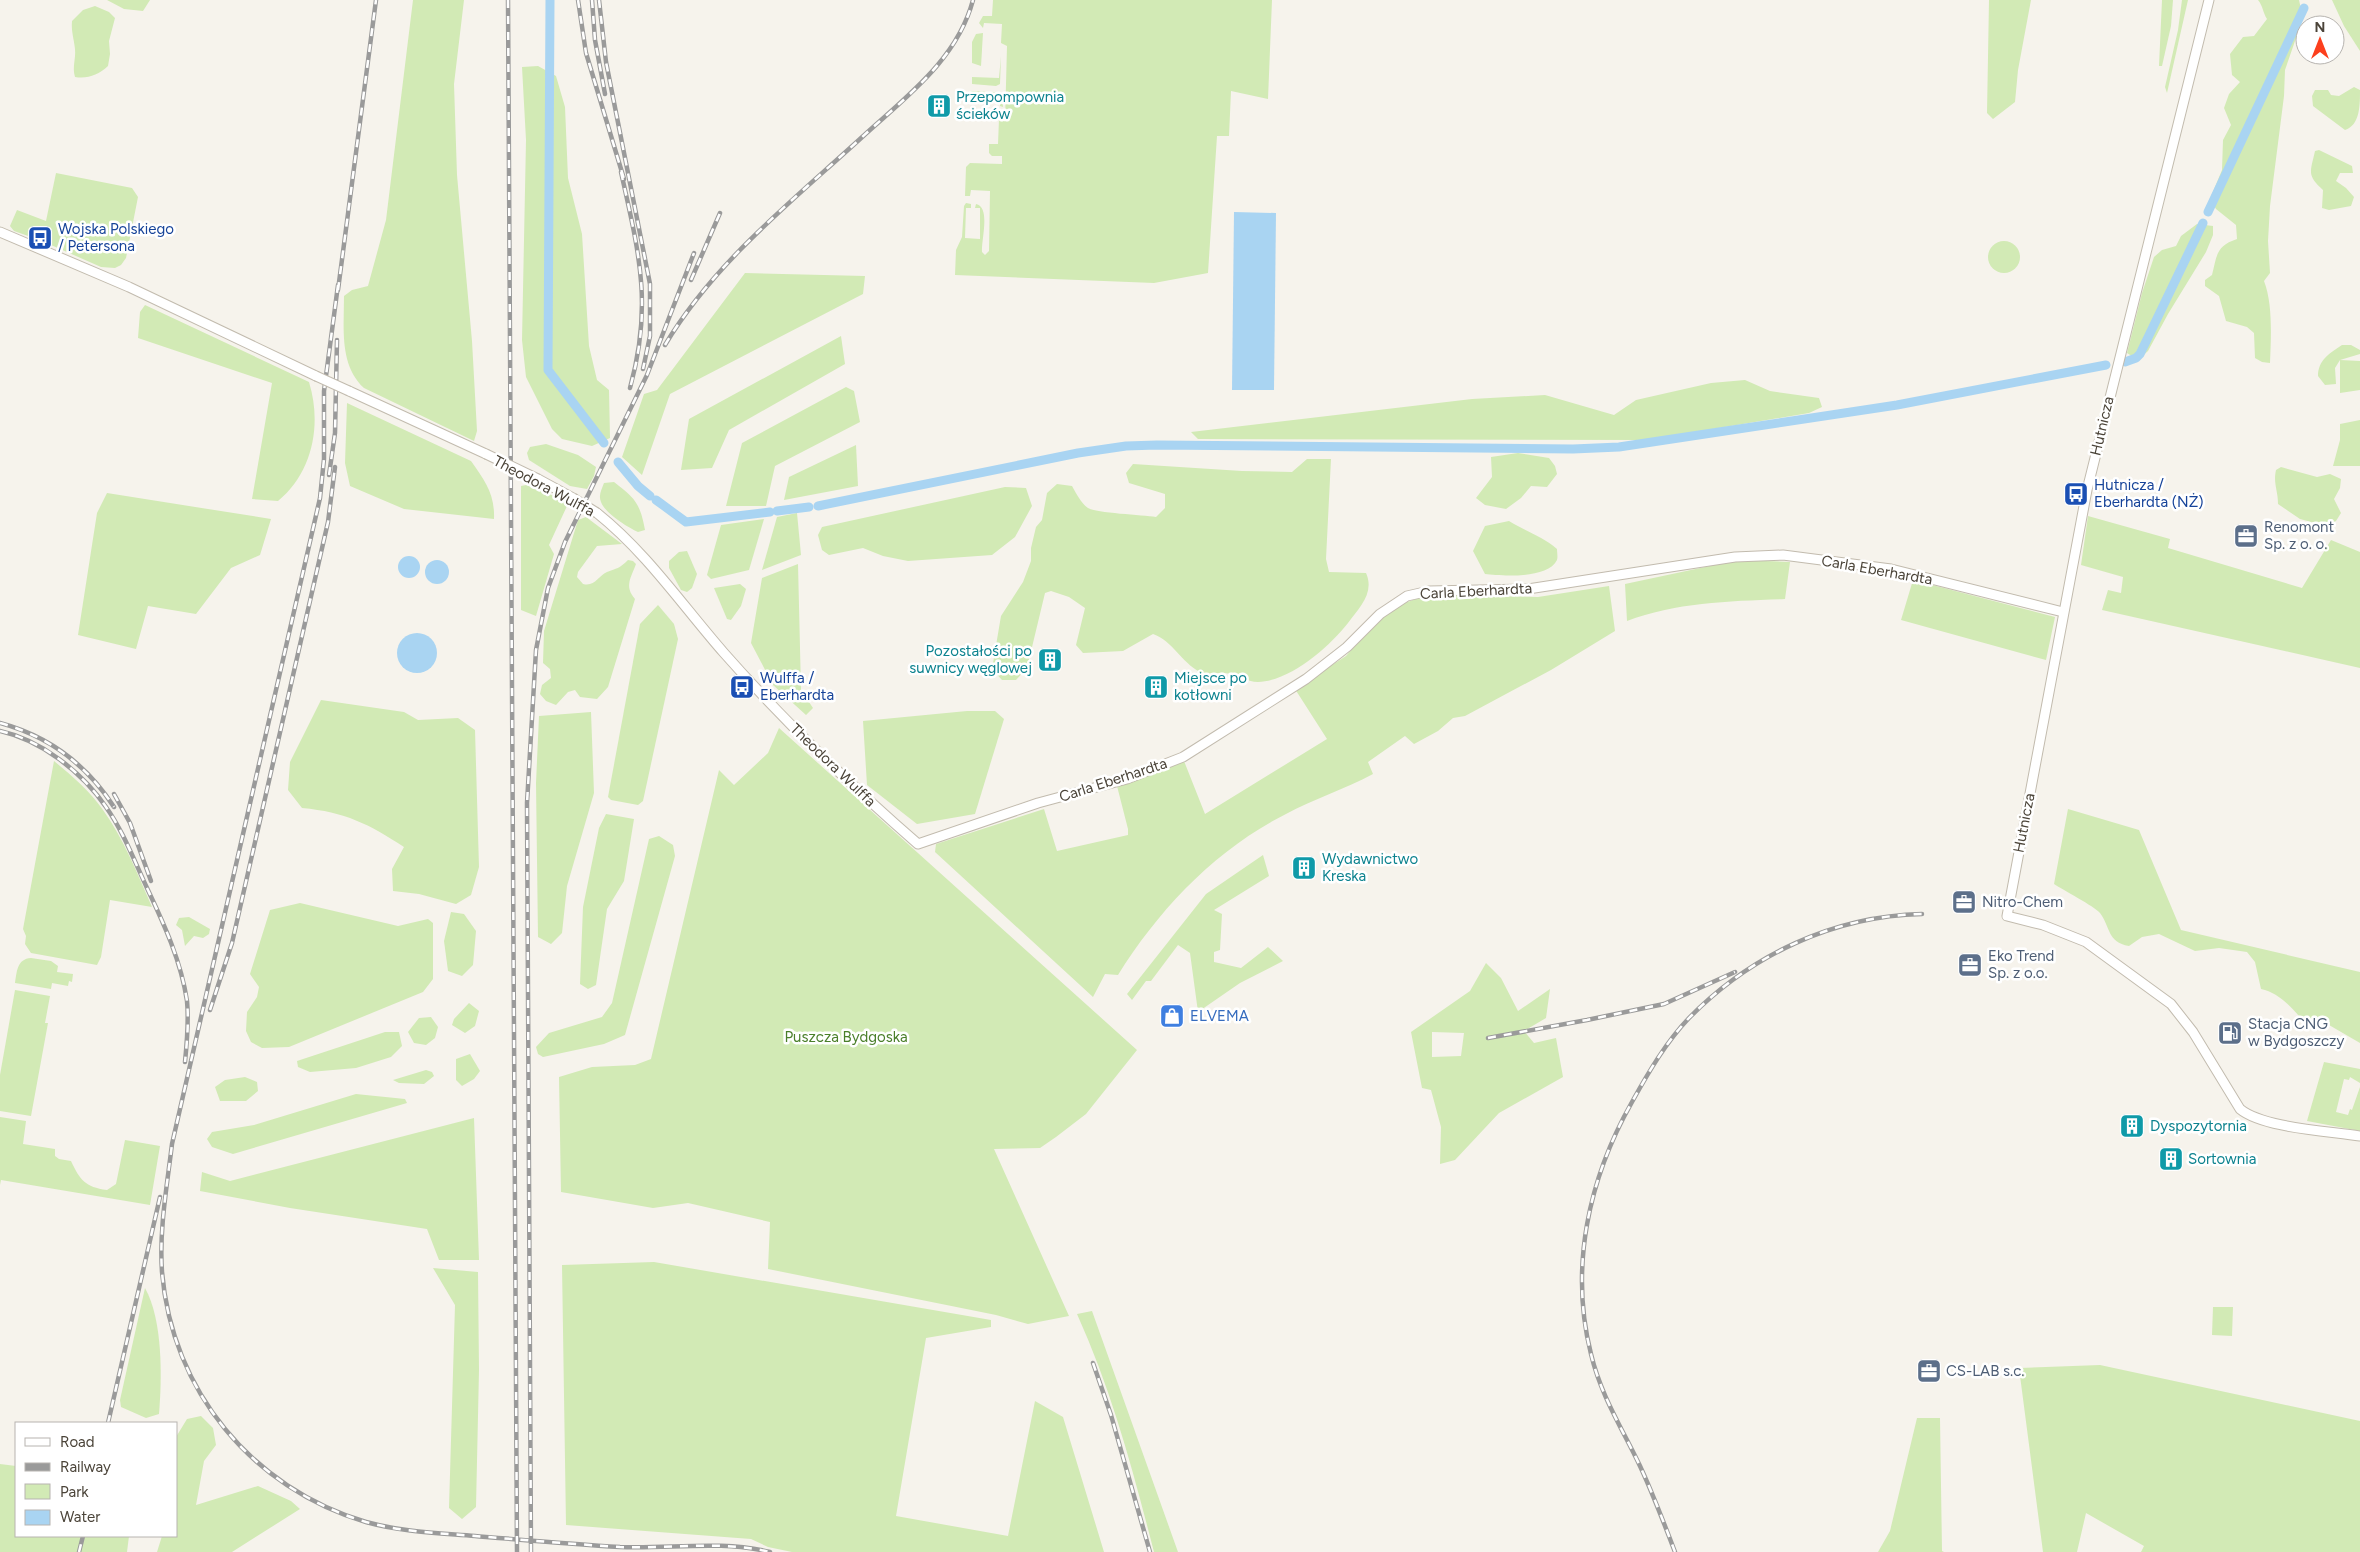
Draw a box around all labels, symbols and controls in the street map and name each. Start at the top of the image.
north arrow [2295,15,2345,65]
text: N [2315,19,2325,36]
place label: Przepompownia ścieków [956,88,1064,123]
building icon: Przepompownia ścieków [926,93,952,119]
place label: Wojska Polskiego / Petersona [58,220,174,255]
bus stop icon: Wojska Polskiego / Petersona [27,225,53,251]
street label: Hutnicza [2086,395,2118,457]
street label: Theodora Wulffa [490,452,598,520]
place label: Hutnicza / Eberhardta (NŻ) [2094,476,2204,511]
bus stop icon: Hutnicza / Eberhardta (NŻ) [2063,481,2089,507]
place label: Renomont Sp. z o. o. [2264,518,2334,553]
office icon: Renomont Sp. z o. o. [2233,523,2259,549]
street label: Carla Eberhardta [1820,551,1934,589]
street label: Carla Eberhardta [1419,579,1533,603]
place label: Pozostałości po suwnicy węglowej [909,642,1032,677]
building icon: Pozostałości po suwnicy węglowej [1037,647,1063,673]
place label: Wulffa / Eberhardta [760,669,834,704]
place label: Miejsce po kotłowni [1174,669,1247,704]
bus stop icon: Wulffa / Eberhardta [729,674,755,700]
building icon: Miejsce po kotłowni [1143,674,1169,700]
street label: Theodora Wulffa [786,720,880,810]
street label: Carla Eberhardta [1057,754,1169,806]
street label: Hutnicza [2009,792,2039,854]
place label: Wydawnictwo Kreska [1322,850,1418,885]
building icon: Wydawnictwo Kreska [1291,855,1317,881]
office icon: Nitro-Chem [1951,889,1977,915]
place label: Nitro-Chem [1982,893,2063,911]
place label: Eko Trend Sp. z o.o. [1988,947,2054,982]
office icon: Eko Trend Sp. z o.o. [1957,952,1983,978]
shop icon: ELVEMA [1159,1003,1185,1029]
place label: ELVEMA [1190,1007,1249,1025]
place label: Stacja CNG w Bydgoszczy [2248,1015,2344,1050]
fuel station icon: Stacja CNG w Bydgoszczy [2217,1020,2243,1046]
park label: Puszcza Bydgoska [784,1028,908,1046]
building icon: Dyspozytornia [2119,1113,2145,1139]
place label: Dyspozytornia [2150,1117,2247,1135]
building icon: Sortownia [2158,1146,2184,1172]
place label: Sortownia [2188,1150,2256,1168]
office icon: CS-LAB s.c. [1916,1358,1942,1384]
place label: CS-LAB s.c. [1946,1362,2024,1380]
legend [15,1422,178,1537]
text: Road [60,1433,95,1451]
text: Railway [60,1458,111,1476]
text: Park [60,1483,89,1501]
text: Water [60,1508,100,1526]

